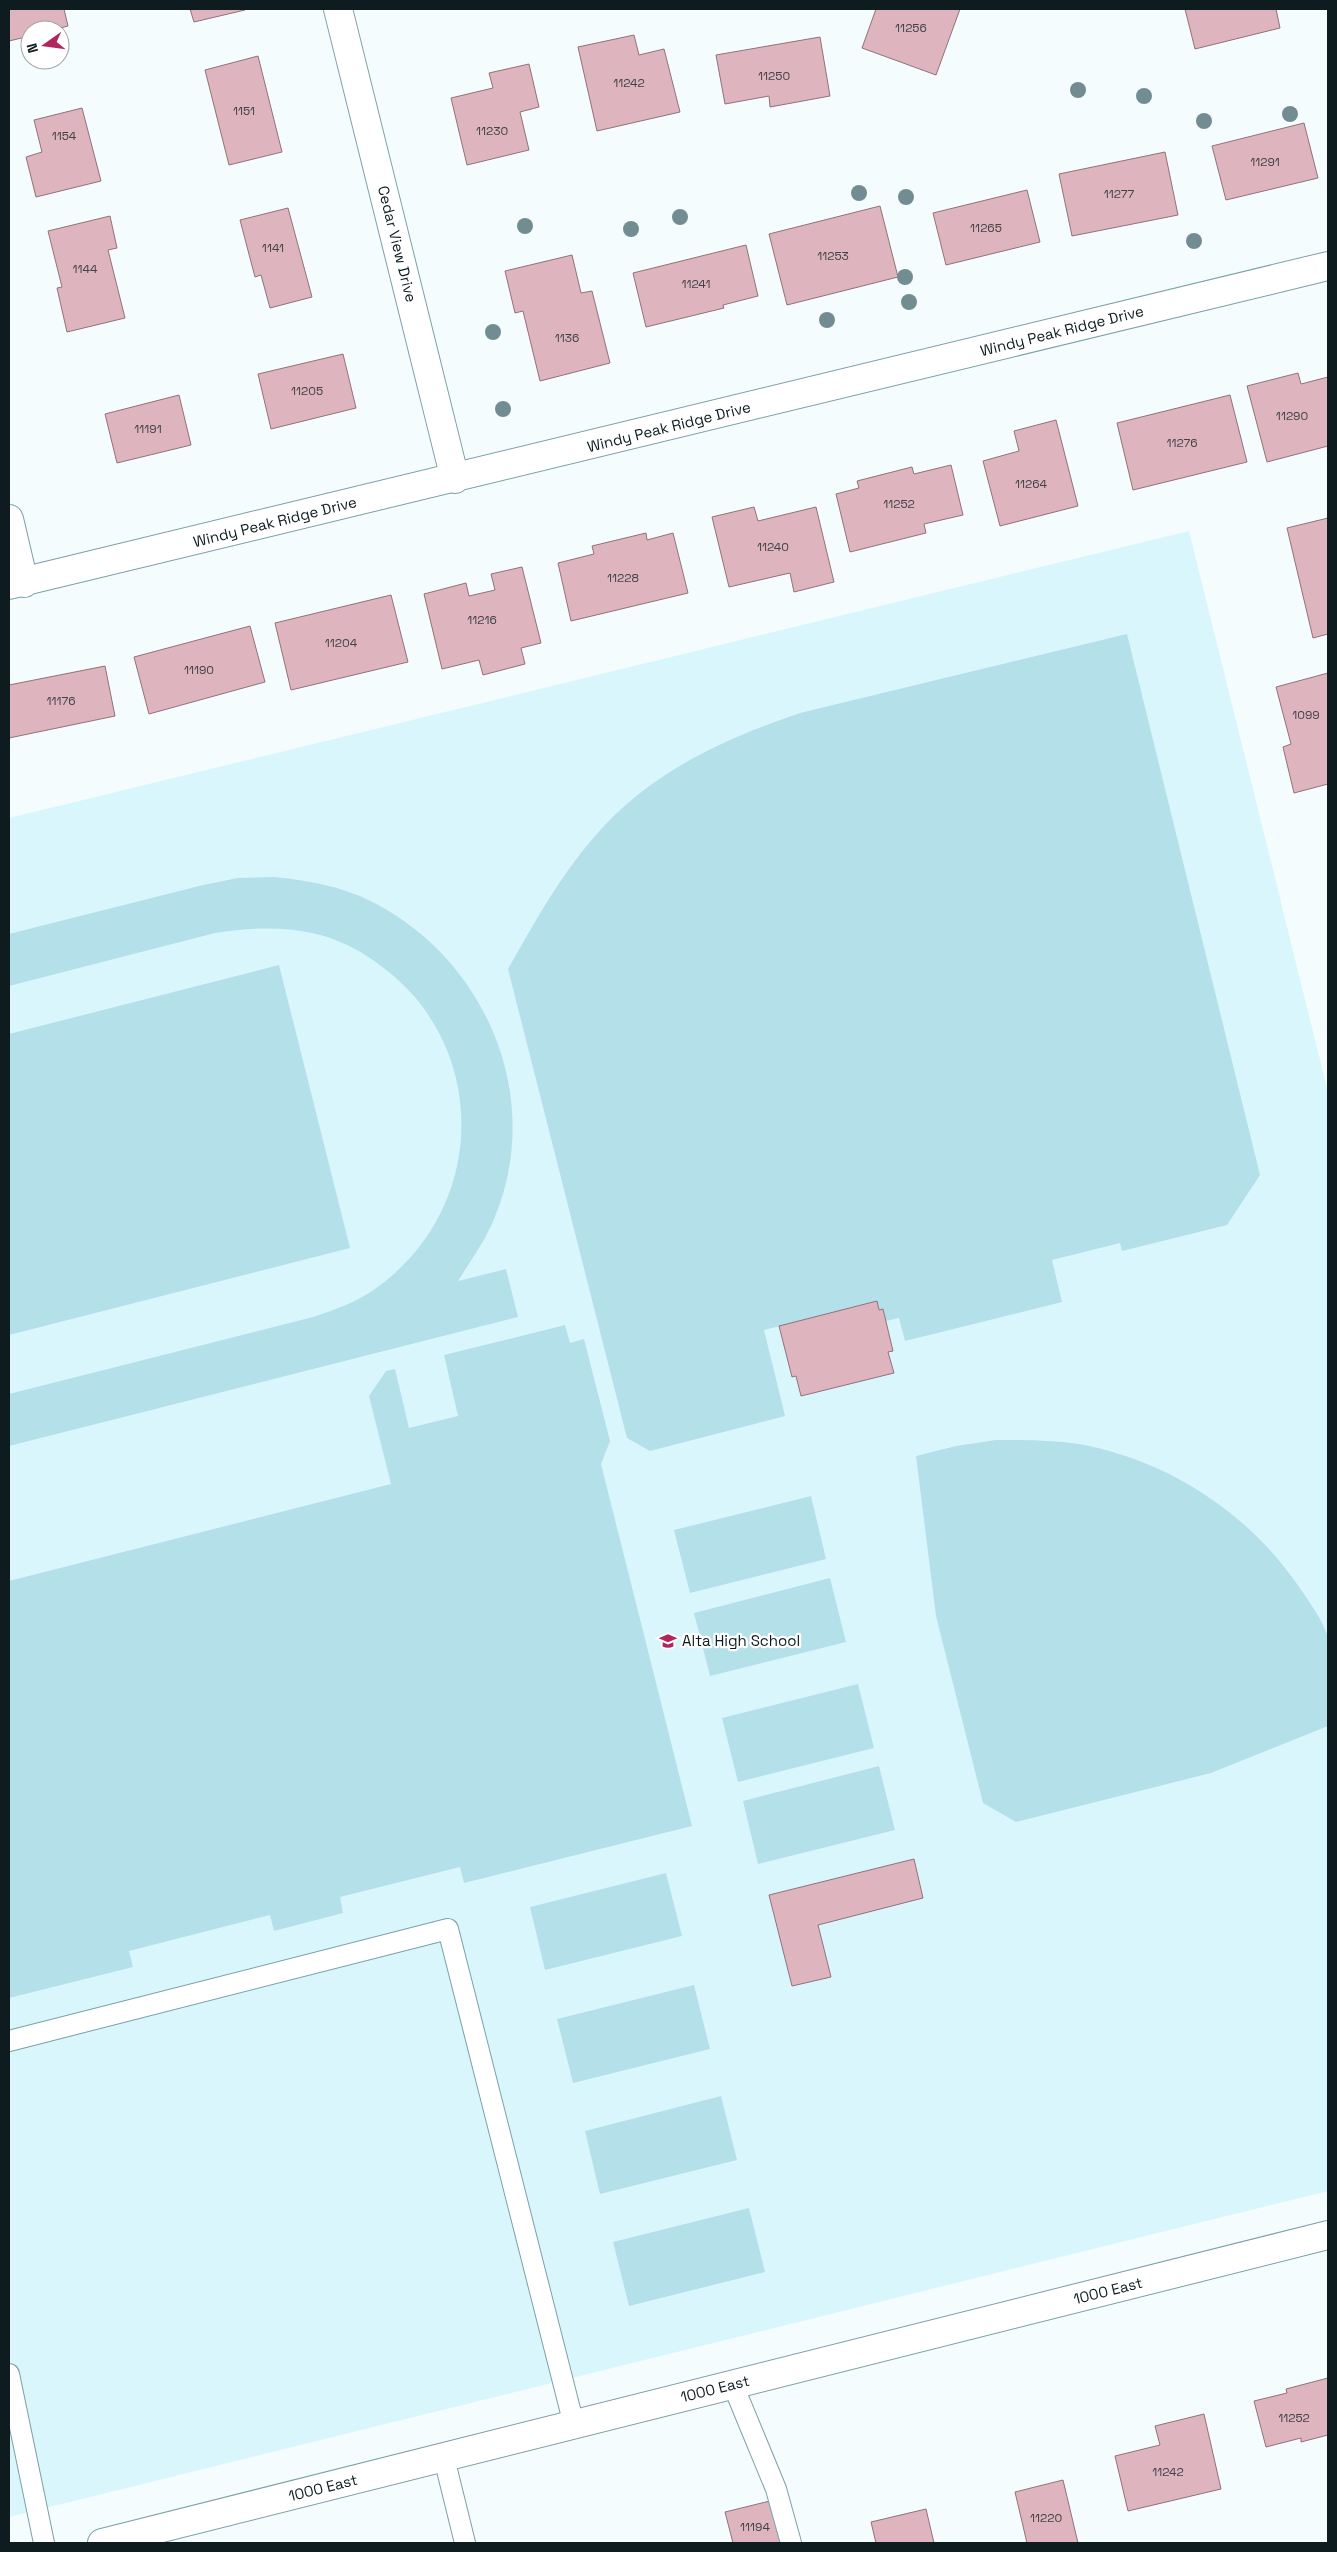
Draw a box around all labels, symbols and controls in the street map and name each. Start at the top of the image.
north arrow [20,20,70,70]
house number: 11256 [895,20,927,36]
text: N [23,41,42,55]
house number: 11250 [758,68,790,84]
house number: 11242 [613,75,645,91]
house number: 1151 [233,103,255,119]
house number: 11230 [476,123,508,139]
house number: 1154 [52,128,77,144]
house number: 11291 [1250,154,1280,170]
street label: Cedar View Drive [374,184,421,304]
house number: 11277 [1104,186,1135,202]
house number: 11265 [970,220,1002,236]
house number: 1141 [262,240,284,256]
house number: 11253 [817,248,849,264]
house number: 1144 [72,261,98,277]
house number: 11241 [681,276,711,292]
street label: Windy Peak Ridge Drive [978,301,1146,360]
house number: 1136 [555,330,579,346]
house number: 11205 [291,383,323,399]
street label: Windy Peak Ridge Drive [585,397,753,456]
house number: 11290 [1276,408,1308,424]
house number: 11191 [134,421,162,437]
house number: 11276 [1166,435,1198,451]
house number: 11264 [1015,476,1048,492]
street label: Windy Peak Ridge Drive [191,492,359,551]
house number: 11252 [883,496,915,512]
house number: 11240 [757,539,789,555]
house number: 11228 [607,570,639,586]
house number: 11216 [467,612,497,628]
house number: 11204 [325,635,358,651]
house number: 11190 [184,662,214,678]
house number: 11176 [46,693,76,709]
house number: 1099 [1292,707,1320,723]
school or university icon: Alta High School [658,1631,678,1651]
place label: Alta High School [682,1631,800,1650]
street label: 1000 East [1071,2273,1145,2308]
street label: 1000 East [678,2371,752,2406]
house number: 11252 [1278,2410,1310,2426]
house number: 11242 [1152,2464,1184,2480]
street label: 1000 East [286,2470,360,2505]
house number: 11220 [1030,2510,1062,2526]
house number: 11194 [740,2519,770,2535]

